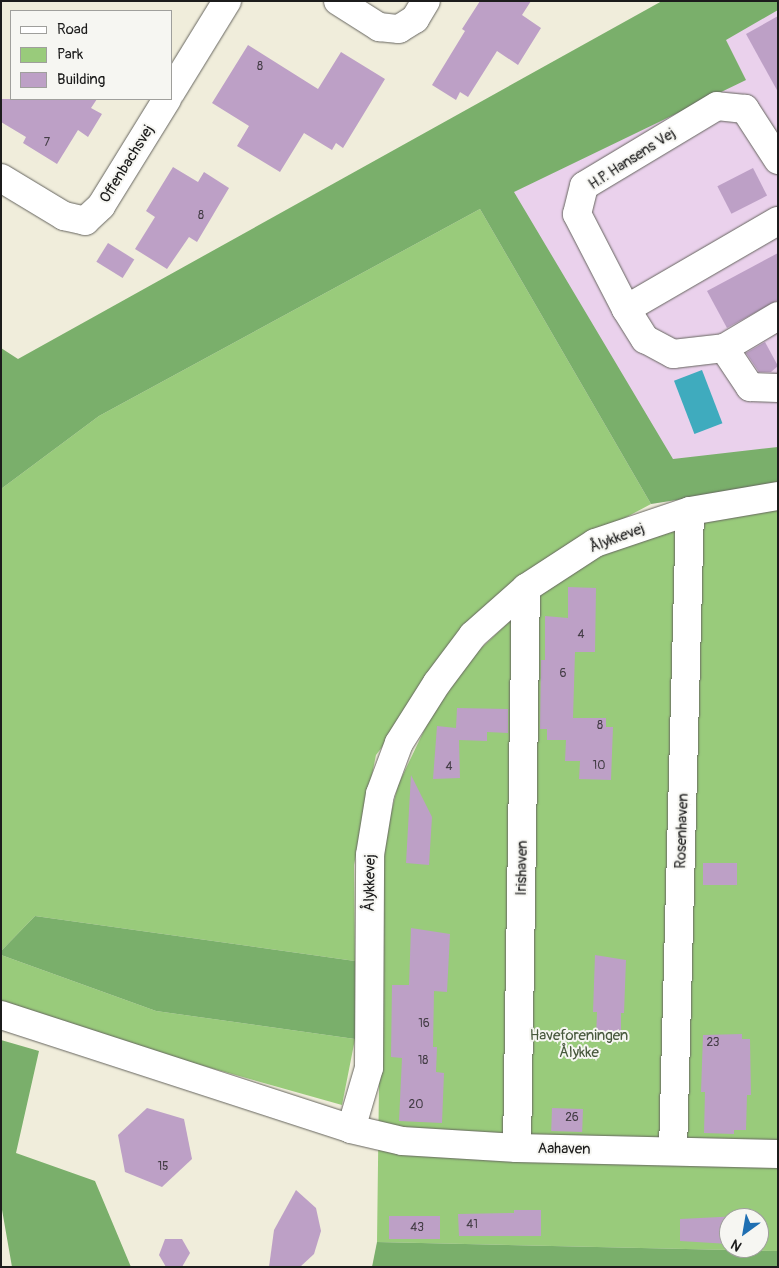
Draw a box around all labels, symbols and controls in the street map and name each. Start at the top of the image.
legend [10,10,172,100]
text: Road [57,20,88,39]
text: Park [57,45,83,64]
house number: 8 [257,60,263,74]
text: Building [57,70,105,89]
street label: Offenbachsvej [96,122,158,206]
street label: H.P. Hansens Vej [585,124,679,194]
house number: 7 [44,136,50,150]
house number: 8 [198,209,204,223]
street label: Ålykkevej [587,519,647,557]
house number: 4 [578,628,584,642]
house number: 6 [560,667,566,681]
house number: 8 [597,719,603,733]
house number: 10 [593,759,605,773]
house number: 4 [446,760,452,774]
street label: Rosenhaven [672,793,692,869]
street label: Irishaven [513,840,531,896]
street label: Ålykkevej [360,854,380,912]
house number: 16 [418,1017,430,1031]
park label: Haveforeningen Ålykke [530,1026,628,1061]
house number: 23 [706,1036,720,1050]
house number: 18 [418,1054,428,1068]
house number: 20 [409,1098,423,1112]
house number: 26 [565,1111,579,1125]
street label: Aahaven [537,1140,591,1158]
house number: 15 [157,1160,169,1174]
north arrow [719,1208,769,1258]
house number: 41 [466,1218,478,1232]
house number: 43 [410,1221,424,1235]
text: N [728,1236,745,1255]

